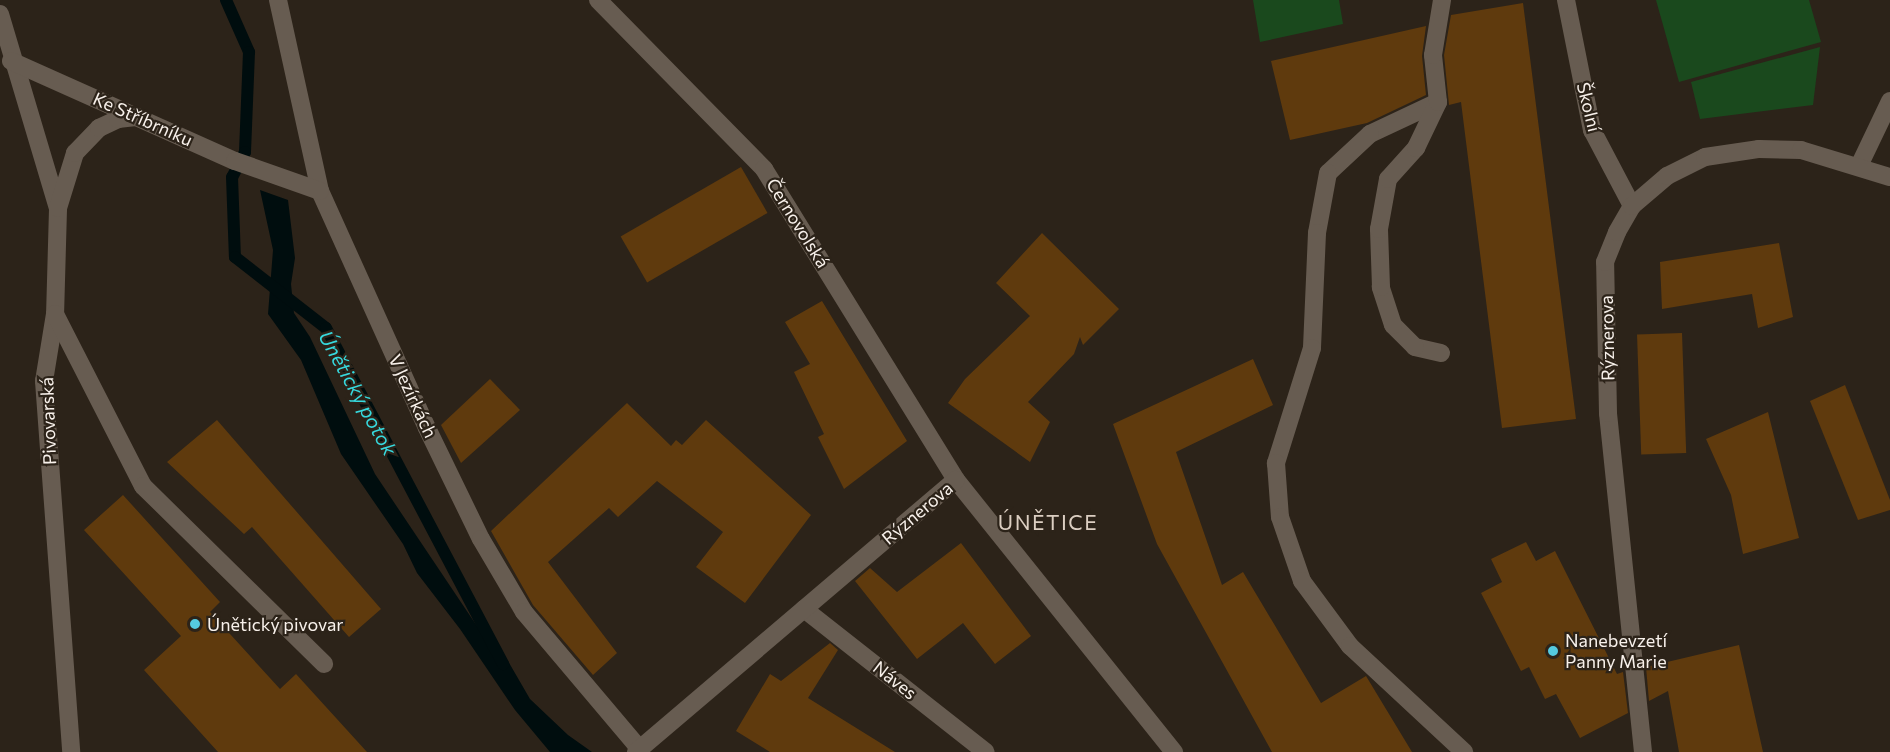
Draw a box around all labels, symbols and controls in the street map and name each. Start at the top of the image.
street label: Školní [1572,80,1606,134]
street label: Ke Stříbrníku [90,87,196,151]
street label: Černovolská [762,174,834,272]
street label: Rýznerova [1595,295,1619,381]
water label: Únětický potok [314,326,402,460]
street label: V Jezírkách [384,351,442,441]
street label: Pivovarská [36,377,60,465]
street label: Rýznerova [877,477,957,549]
district label: ÚNĚTICE [998,509,1098,535]
place label: Únětický pivovar [207,613,344,635]
marker: Únětický pivovar [188,617,202,631]
place label: Nanebevzetí Panny Marie [1565,630,1667,672]
marker: Nanebevzetí Panny Marie [1546,644,1560,658]
street label: Náves [869,656,921,704]

